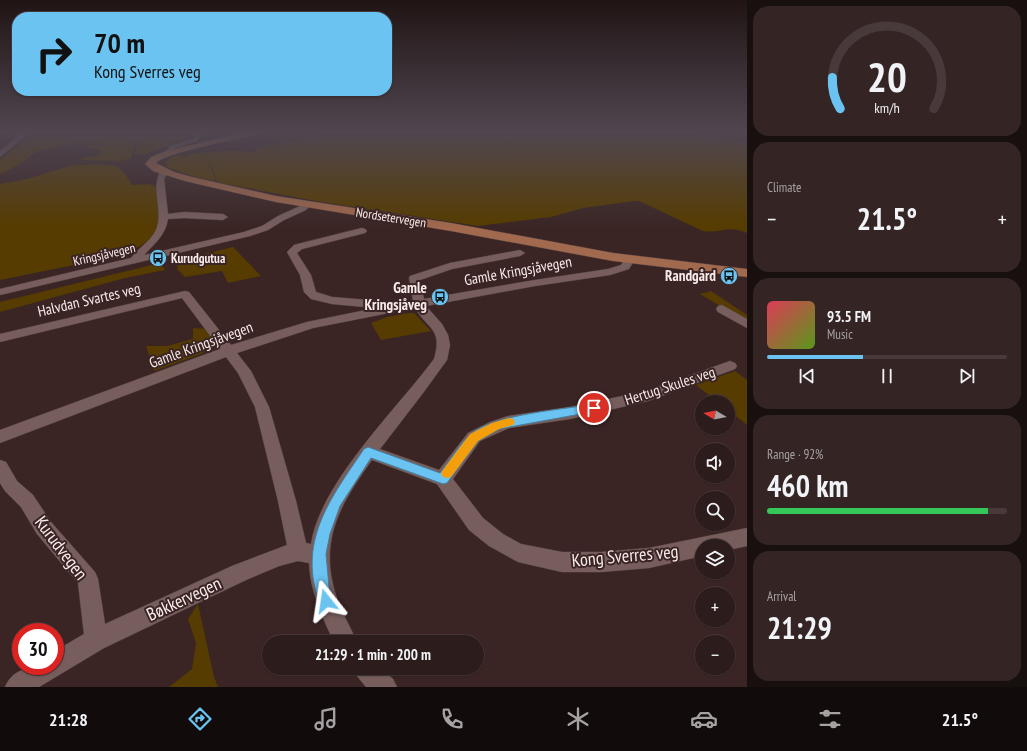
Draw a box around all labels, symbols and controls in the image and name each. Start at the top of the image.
text: 70 m [94,24,145,61]
icon: right [28,28,80,80]
text: 20 [867,50,907,103]
text: Kong Sverres veg [94,60,201,83]
text: km/h [874,98,900,117]
text: Climate [767,179,801,196]
text: 21.5° [857,199,917,238]
street label: Nordsetervegen [355,204,428,231]
text: − [767,205,776,233]
text: + [998,205,1007,233]
street label: Kringsjåvegen [71,239,137,270]
bus stop icon: Kurudgutua [148,248,168,268]
place label: Kurudgutua [171,250,225,267]
street label: Gamle Kringsjåvegen [463,252,573,289]
place label: Randgård [665,266,716,285]
bus stop icon: Randgård [719,266,739,286]
street label: Halvdan Svartes veg [36,278,142,321]
place label: Gamle Kringsjåveg [364,278,427,314]
bus stop icon: Gamle Kringsjåveg [430,287,450,307]
text: 93.5 FM [827,307,871,326]
street label: Gamle Kringsjåvegen [146,317,255,372]
text: Music [827,326,853,343]
street label: Hertug Skules veg [622,362,717,409]
icon: previous [796,365,818,387]
icon: pause [876,365,898,387]
icon: next [956,365,978,387]
pin [577,391,611,425]
north arrow [695,395,735,435]
map controls [695,395,735,675]
icon: arrive [583,397,605,419]
button: sound [695,443,735,483]
text: Range · 92% [767,446,823,463]
text: 460 km [767,466,848,505]
button: search [695,491,735,531]
street label: Kurudvegen [30,511,93,584]
street label: Kong Sverres veg [571,539,679,572]
button: layers [695,539,735,579]
street label: Bøkkervegen [143,571,225,626]
position arrow [305,580,347,622]
button: + [695,587,735,627]
text: Arrival [767,588,796,605]
text: 21:29 [767,608,832,647]
speed limit sign: 30 [12,623,64,675]
button: − [695,635,735,675]
text: 21:29 · 1 min · 200 m [315,645,431,664]
icon: directions [186,705,214,733]
icon: music [312,705,340,733]
icon: phone [438,705,466,733]
icon: climate [564,705,592,733]
icon: car [690,705,718,733]
icon: filters [816,705,844,733]
text: 21:28 [49,708,88,731]
text: 21.5° [942,708,978,731]

